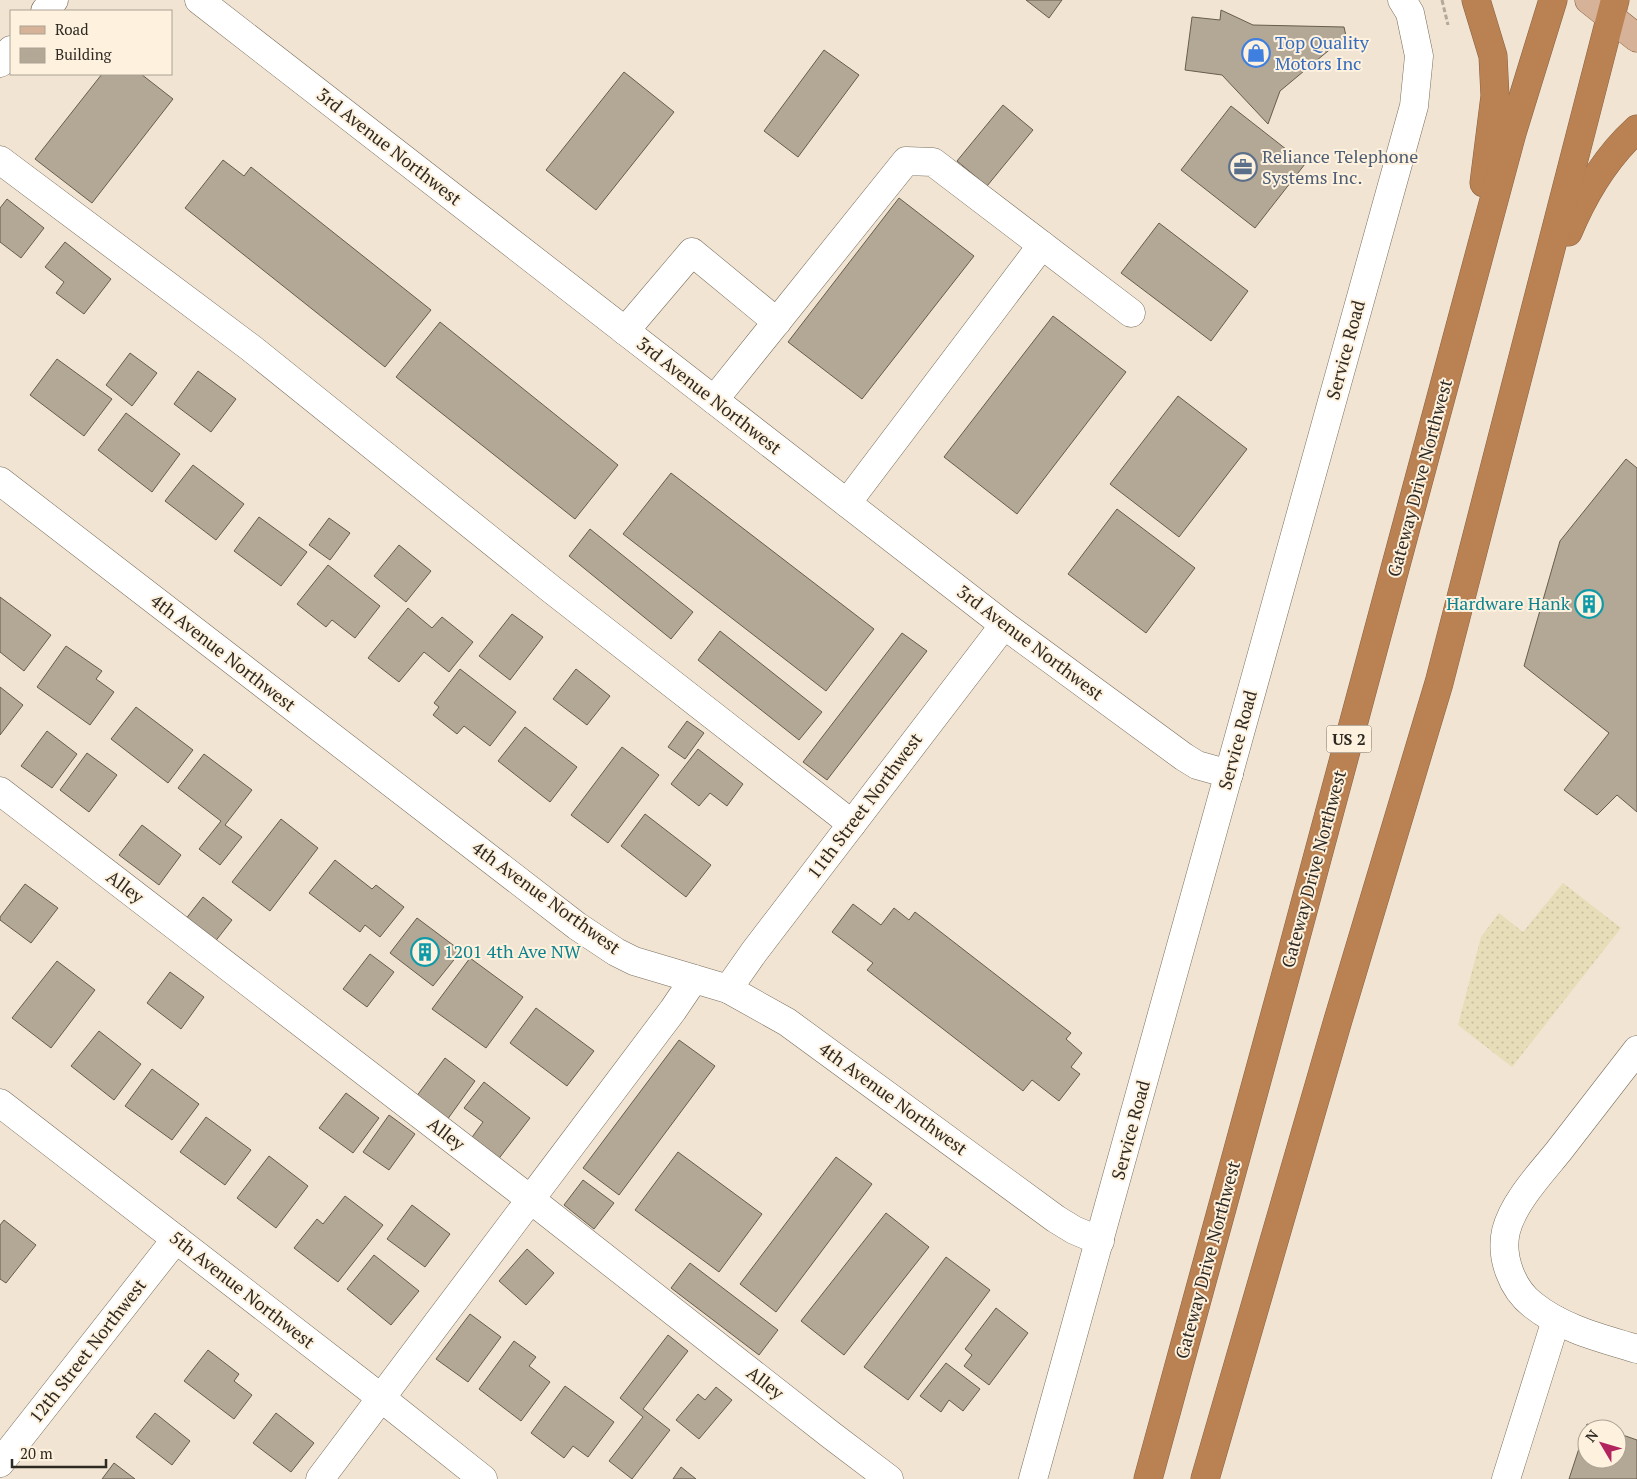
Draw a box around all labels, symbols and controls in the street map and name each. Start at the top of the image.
legend [10,10,172,75]
text: Road [55,19,88,39]
place label: Top Quality Motors Inc [1275,30,1370,75]
shop icon: Top Quality Motors Inc [1241,38,1271,68]
text: Building [55,44,113,64]
street label: 3rd Avenue Northwest [312,82,467,211]
place label: Reliance Telephone Systems Inc. [1262,144,1418,189]
office icon: Reliance Telephone Systems Inc. [1228,152,1258,182]
street label: Service Road [1320,297,1370,402]
street label: 3rd Avenue Northwest [632,331,787,460]
street label: Gateway Drive Northwest [1381,376,1457,579]
street label: 3rd Avenue Northwest [952,579,1109,705]
street label: 4th Avenue Northwest [146,588,301,717]
building icon: Hardware Hank [1574,589,1604,619]
place label: Hardware Hank [1446,591,1571,615]
street label: Service Road [1212,687,1262,792]
road number: US 2 [1326,726,1372,752]
street label: 11th Street Northwest [801,727,927,883]
street label: Gateway Drive Northwest [1275,767,1351,970]
street label: 4th Avenue Northwest [468,835,626,959]
street label: Alley [102,864,150,909]
building icon: 1201 4th Ave NW [410,937,440,967]
place label: 1201 4th Ave NW [444,939,581,963]
street label: 4th Avenue Northwest [815,1036,973,1160]
street label: Service Road [1105,1077,1155,1182]
street label: Alley [423,1111,471,1156]
street label: Gateway Drive Northwest [1169,1158,1245,1361]
street label: 5th Avenue Northwest [165,1225,320,1354]
street label: 12th Street Northwest [23,1273,151,1427]
street label: Alley [742,1360,790,1405]
north arrow [1577,1419,1627,1469]
text: N [1581,1425,1602,1446]
scale bar [12,1436,106,1468]
text: 20 m [20,1443,53,1463]

